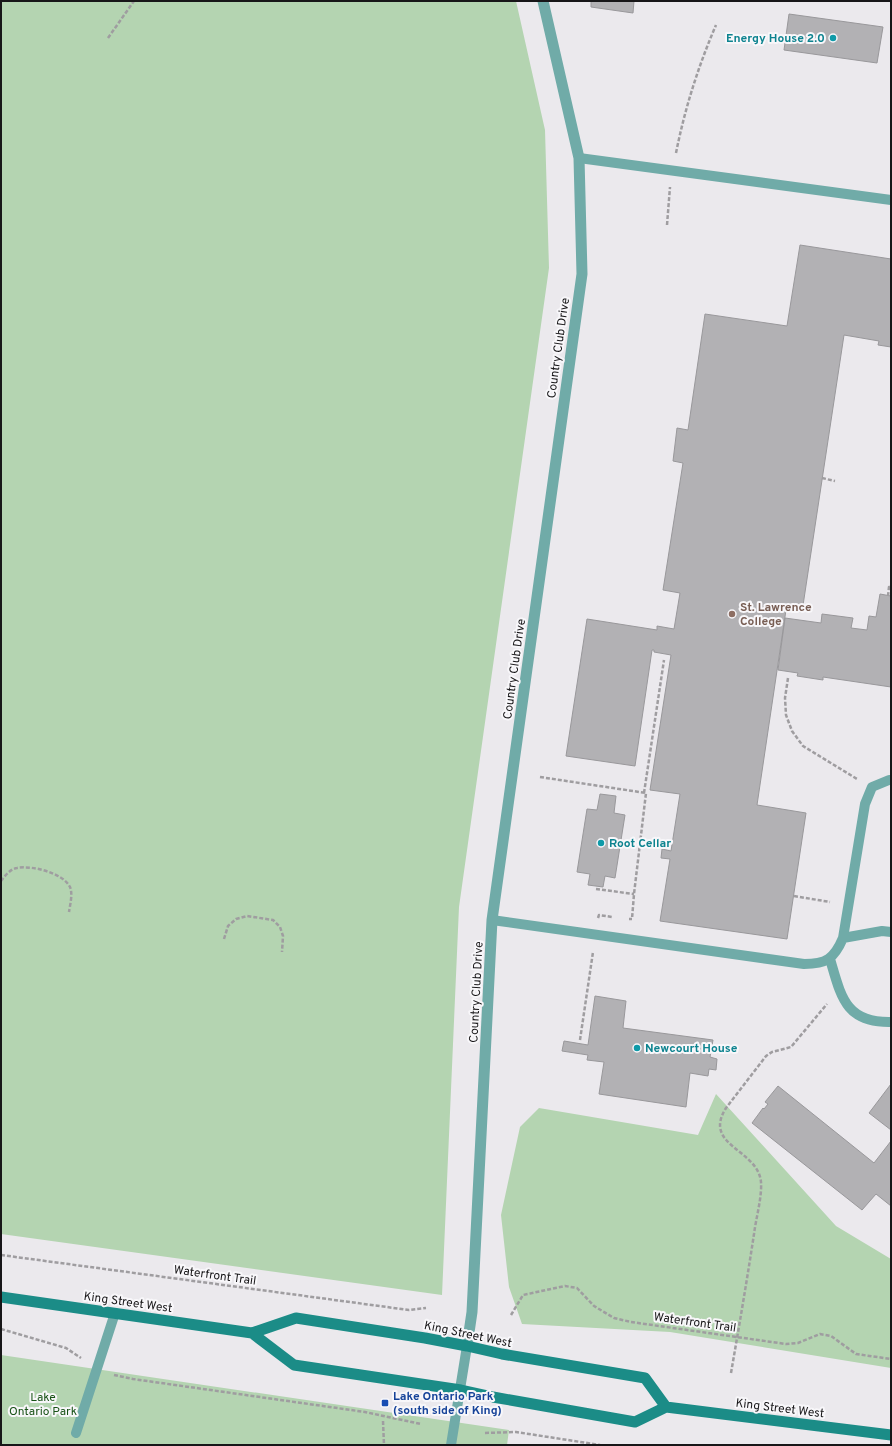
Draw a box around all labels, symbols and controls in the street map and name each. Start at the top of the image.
place label: Energy House 2.0 [726,31,825,47]
marker: Energy House 2.0 [828,33,838,43]
street label: Country Club Drive [544,297,574,400]
place label: St. Lawrence College [740,600,812,630]
marker: St. Lawrence College [727,609,737,619]
street label: Country Club Drive [500,618,530,721]
place label: Root Cellar [609,836,671,852]
marker: Root Cellar [596,838,606,848]
street label: Country Club Drive [466,941,488,1043]
place label: Newcourt House [645,1041,738,1057]
marker: Newcourt House [632,1043,642,1053]
street label: Waterfront Trail [173,1262,257,1290]
street label: King Street West [83,1289,173,1317]
street label: Waterfront Trail [653,1309,737,1337]
street label: King Street West [422,1318,513,1352]
place label: Lake Ontario Park (south side of King) [393,1389,502,1419]
park label: Lake Ontario Park [9,1390,77,1420]
street label: King Street West [735,1396,825,1422]
marker: Lake Ontario Park (south side of King) [380,1398,390,1408]

